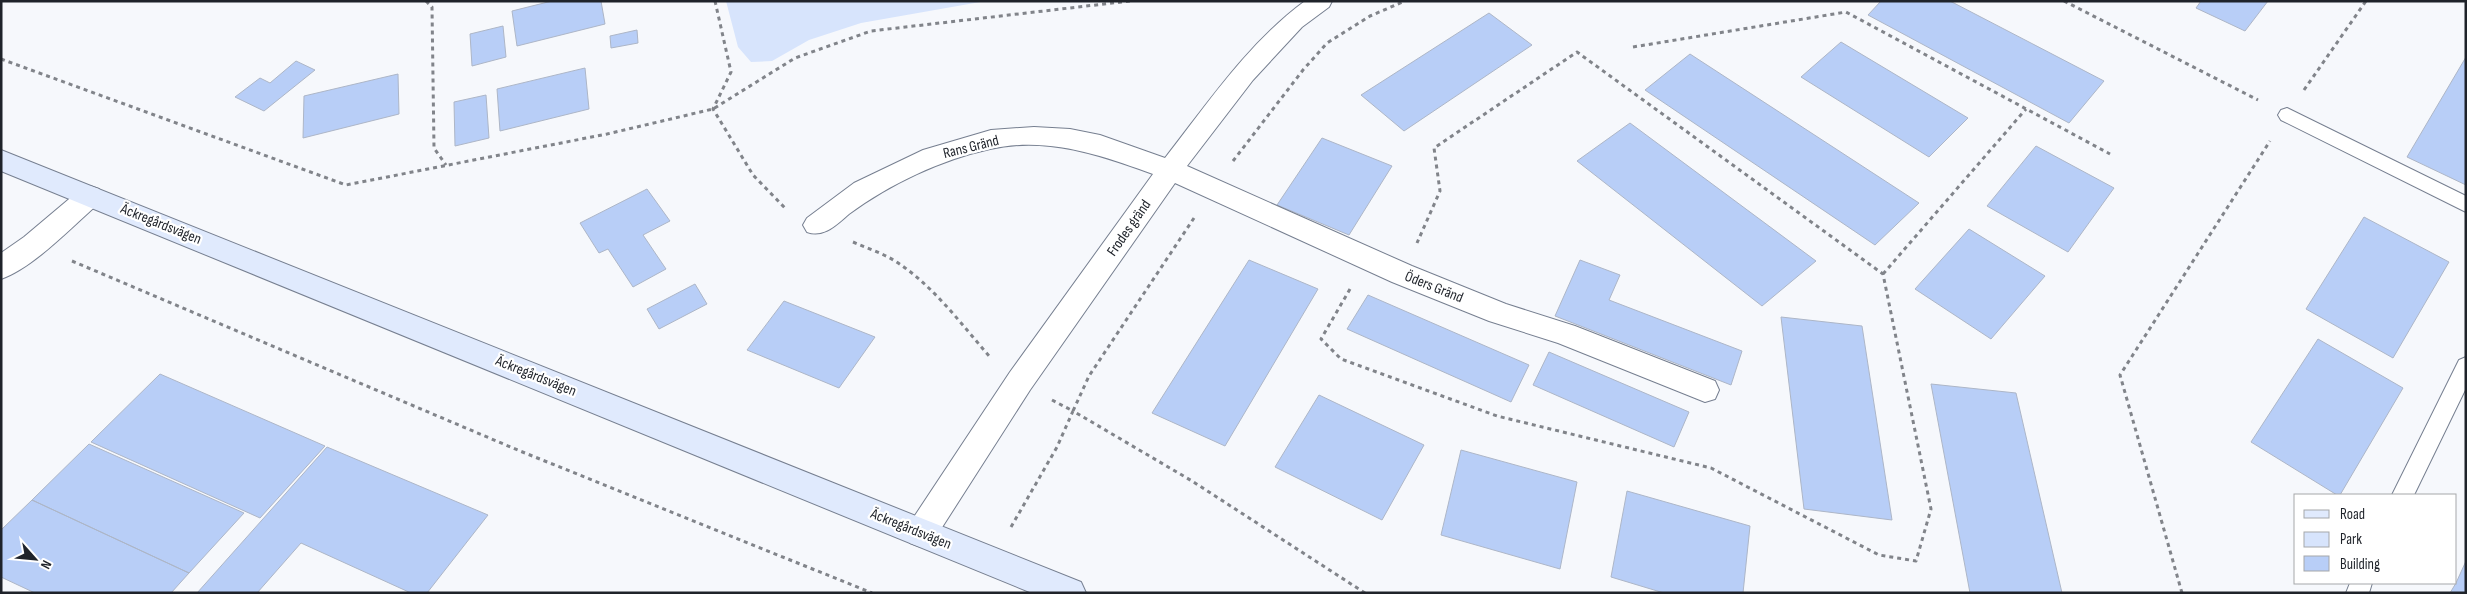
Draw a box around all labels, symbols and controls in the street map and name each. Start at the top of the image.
street label: Rans Gränd [941,131,1001,163]
street label: Frodes gränd [1103,196,1155,260]
street label: Äckregårdsvägen [117,199,204,249]
street label: Öders Gränd [1402,267,1466,307]
street label: Äckregårdsvägen [492,351,579,401]
legend [2294,494,2457,584]
street label: Äckregårdsvägen [867,504,954,554]
text: Road [2340,505,2365,524]
text: Park [2340,530,2362,549]
north arrow [10,534,60,584]
text: Building [2340,555,2380,574]
text: N [37,557,55,572]

